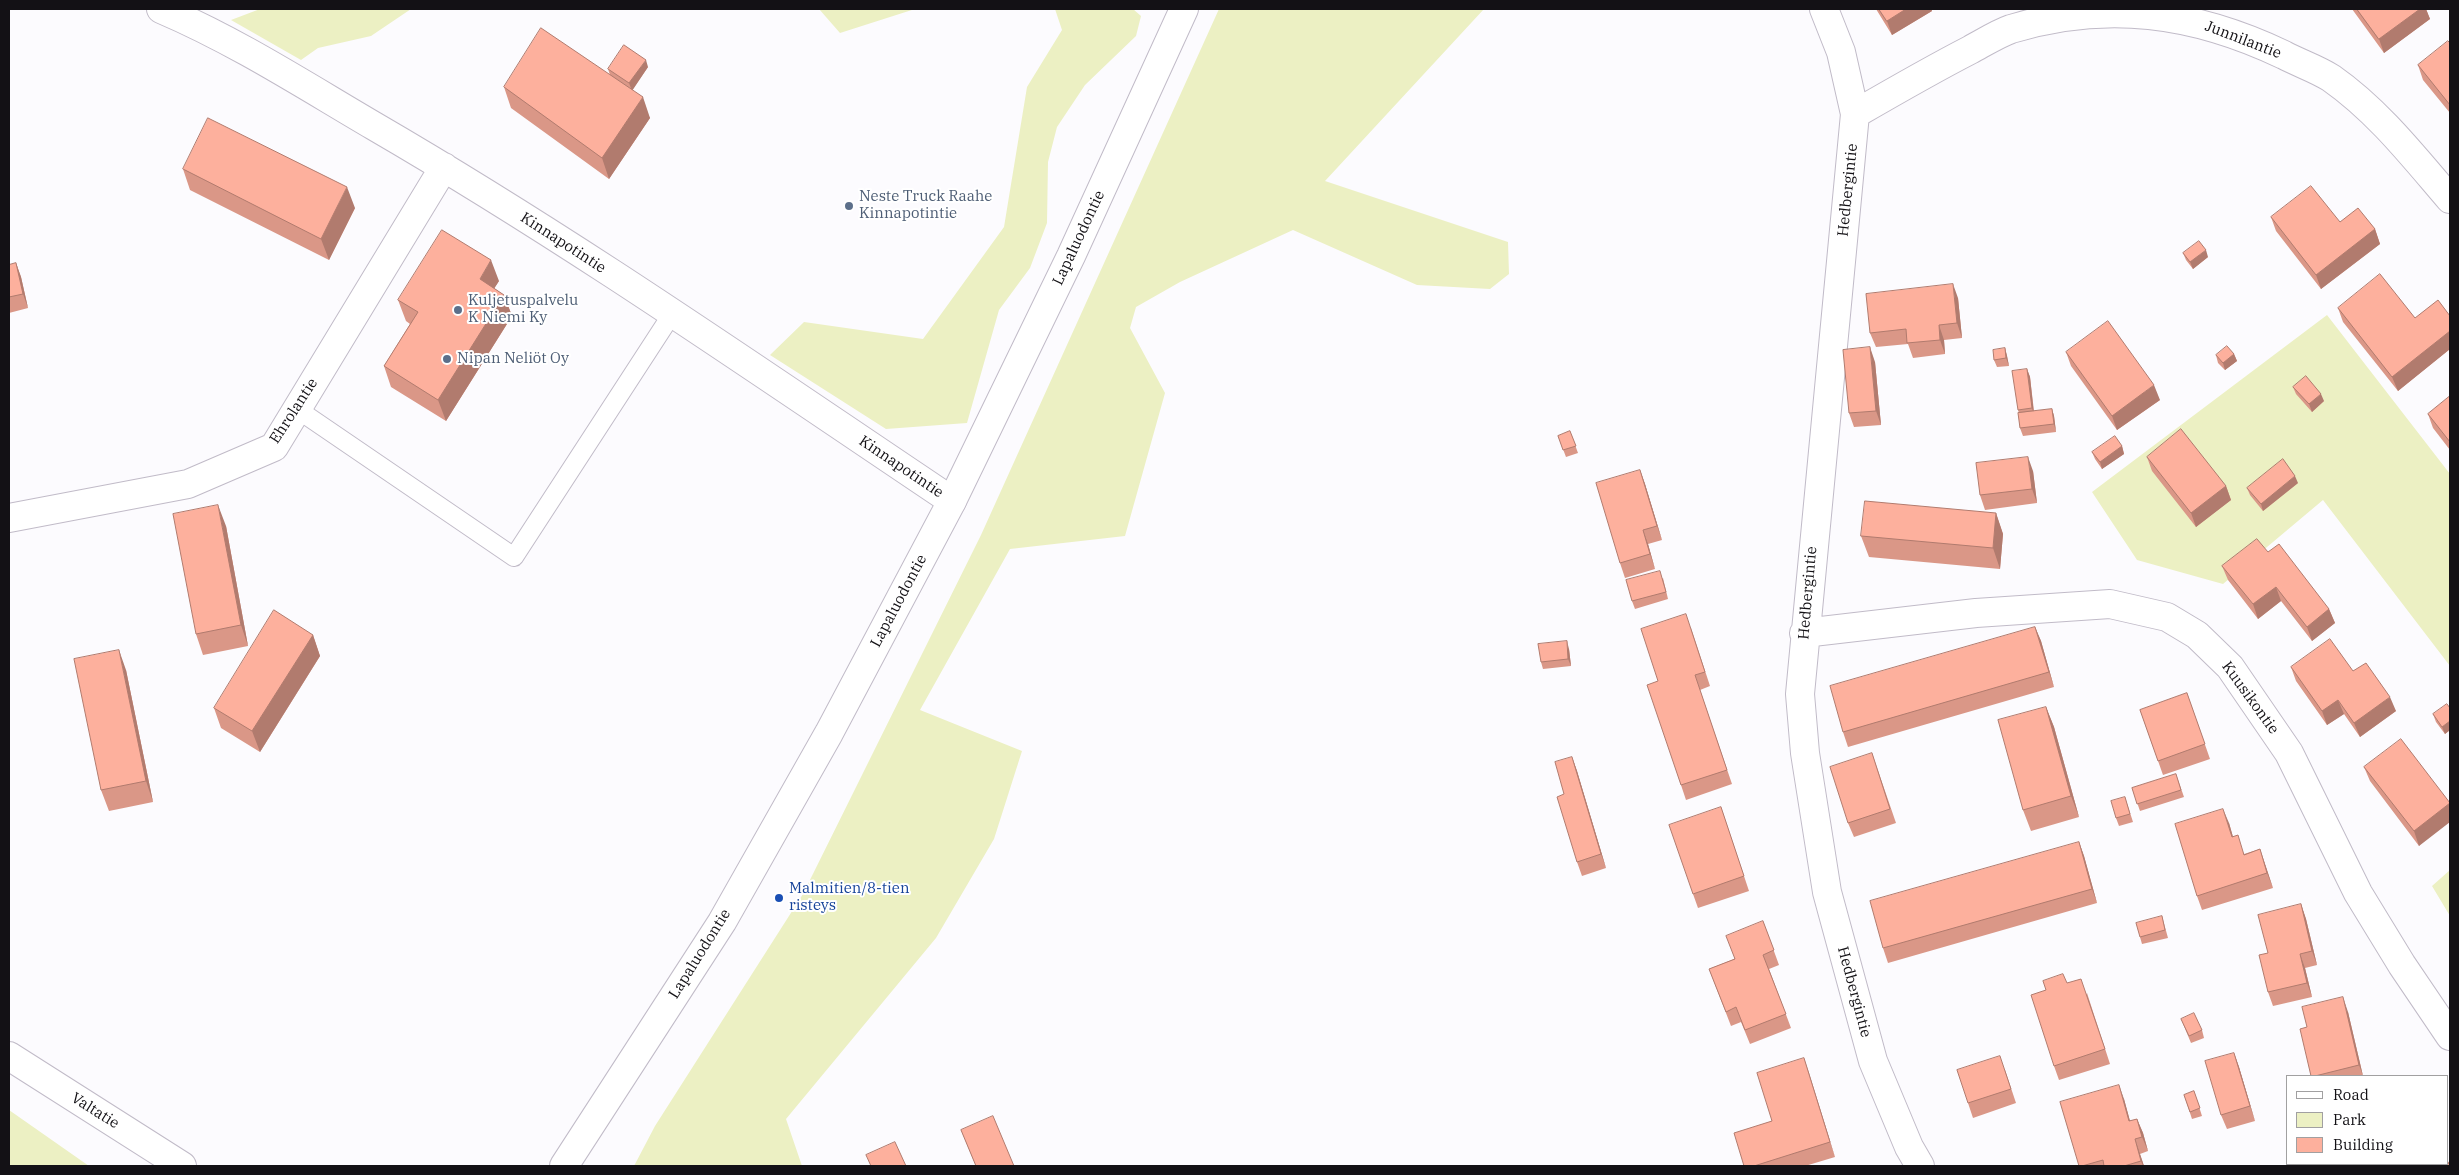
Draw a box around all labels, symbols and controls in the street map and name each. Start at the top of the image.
street label: Junnilantie [2202,17,2284,63]
street label: Hedbergintie [1834,143,1862,237]
place label: Neste Truck Raahe Kinnapotintie [859,188,992,223]
street label: Lapaluodontie [1049,188,1109,288]
marker: Neste Truck Raahe Kinnapotintie [843,200,855,212]
street label: Kinnapotintie [517,209,609,277]
place label: Kuljetuspalvelu K Niemi Ky [468,292,578,327]
marker: Kuljetuspalvelu K Niemi Ky [452,304,464,316]
place label: Nipan Neliöt Oy [457,350,569,368]
marker: Nipan Neliöt Oy [441,353,453,365]
street label: Ehrolantie [266,375,322,447]
street label: Kinnapotintie [855,432,947,502]
street label: Hedbergintie [1795,546,1821,640]
street label: Lapaluodontie [867,552,931,650]
street label: Kuusikontie [2218,658,2282,738]
place label: Malmitien/8-tien risteys [789,880,909,915]
marker: Malmitien/8-tien risteys [773,892,785,904]
street label: Lapaluodontie [665,906,735,1002]
street label: Hedbergintie [1833,945,1875,1039]
legend [2286,1075,2449,1165]
text: Road [2333,1085,2369,1104]
street label: Valtatie [68,1089,122,1133]
text: Park [2333,1110,2366,1129]
text: Building [2333,1135,2393,1154]

